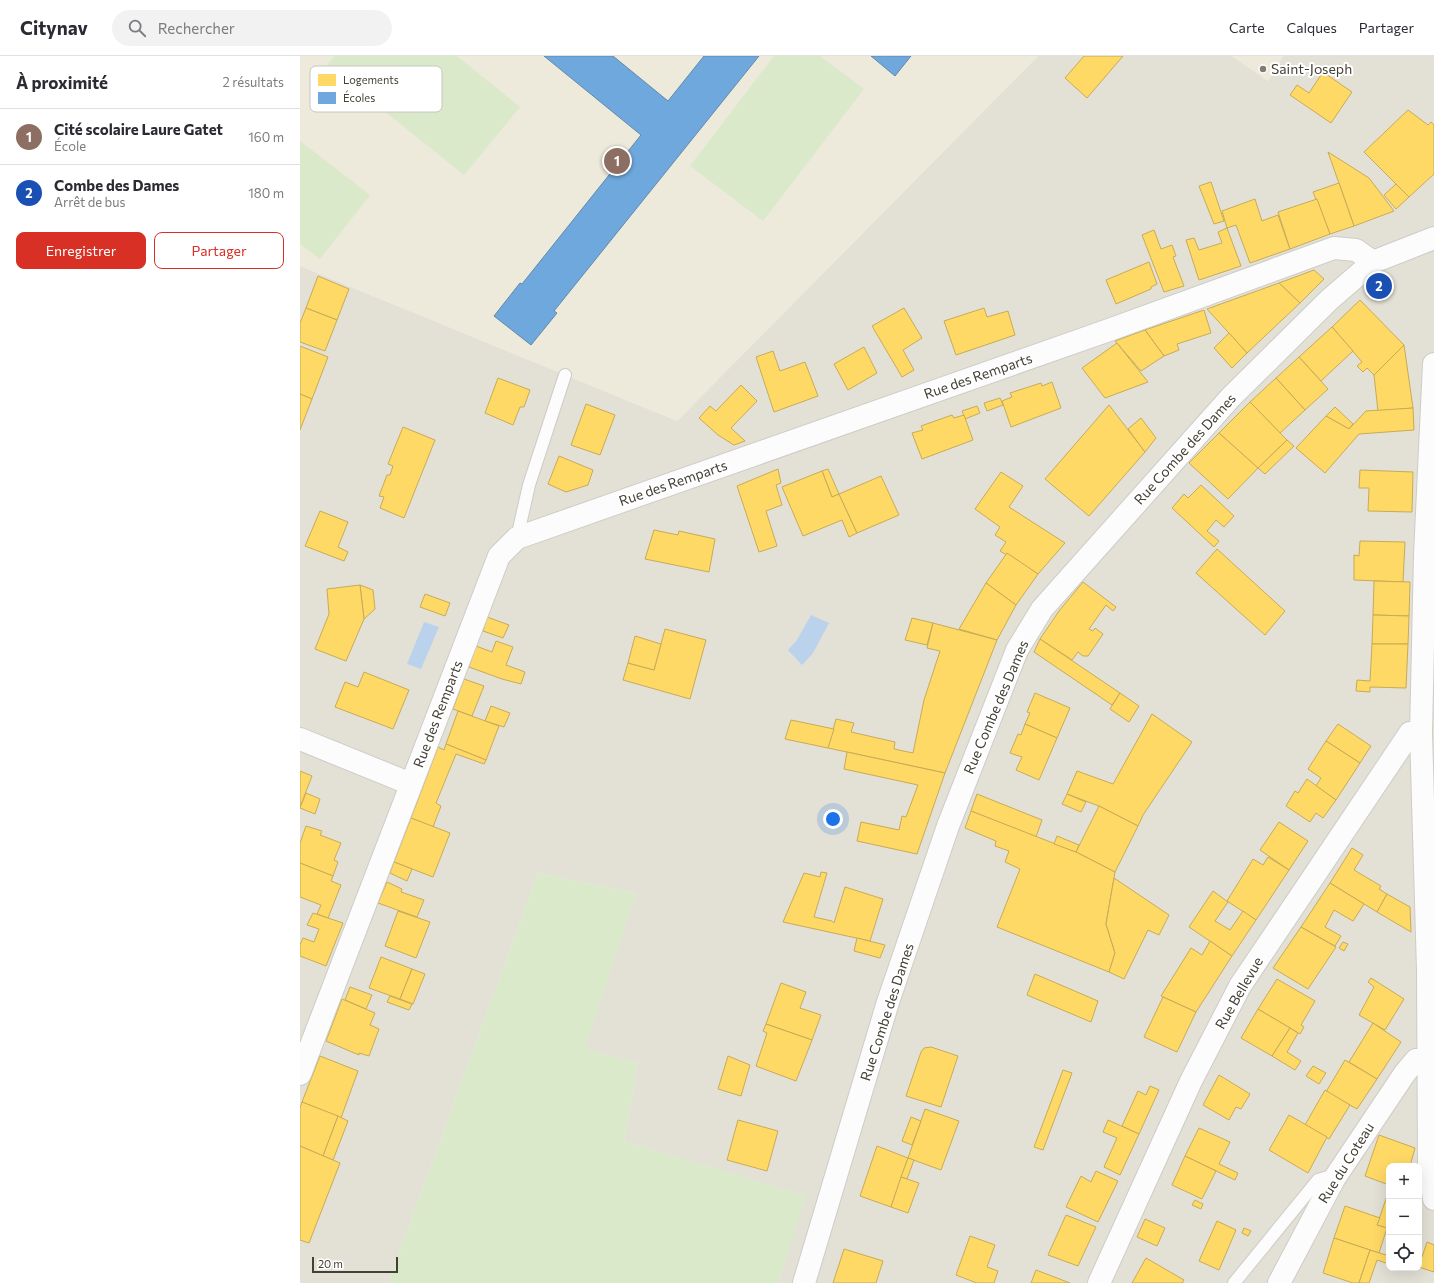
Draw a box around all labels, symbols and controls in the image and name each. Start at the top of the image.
search box [112,10,392,46]
text: Citynav [20,16,88,39]
icon: search [126,17,148,39]
text: Rechercher [158,19,235,37]
text: Carte [1229,19,1265,36]
text: Calques [1287,19,1337,36]
text: Partager [1359,19,1414,36]
place label: Saint-Joseph [1271,60,1352,77]
marker: Saint-Joseph [1258,64,1268,74]
legend [310,66,442,112]
text: À proximité [16,72,108,93]
text: Logements [343,73,399,86]
text: 2 résultats [223,74,284,90]
text: Écoles [343,90,375,104]
text: Cité scolaire Laure Gatet [54,120,223,138]
text: 1 [26,129,32,145]
text: 160 m [248,129,284,145]
text: École [54,138,86,154]
pin: 1 [604,146,630,176]
text: Combe des Dames [54,176,179,194]
text: 2 [25,185,33,201]
text: 180 m [248,185,284,201]
text: Arrêt de bus [54,194,125,210]
button: Enregistrer [16,232,146,269]
button: Partager [154,232,284,269]
pin: 2 [1366,271,1392,301]
street label: Rue des Remparts [921,349,1034,402]
street label: Rue Combe des Dames [1130,390,1239,508]
street label: Rue des Remparts [616,456,729,509]
street label: Rue Combe des Dames [960,637,1031,776]
street label: Rue des Remparts [409,658,466,770]
your location [823,809,843,829]
street label: Rue Combe des Dames [856,941,917,1083]
street label: Rue Bellevue [1211,954,1266,1032]
street label: Rue du Coteau [1314,1119,1377,1206]
map controls [1386,1163,1422,1271]
button: + [1386,1163,1422,1199]
button: − [1386,1199,1422,1235]
button: locate [1386,1235,1422,1271]
scale bar [312,1255,398,1274]
text: 20 m [318,1257,343,1270]

